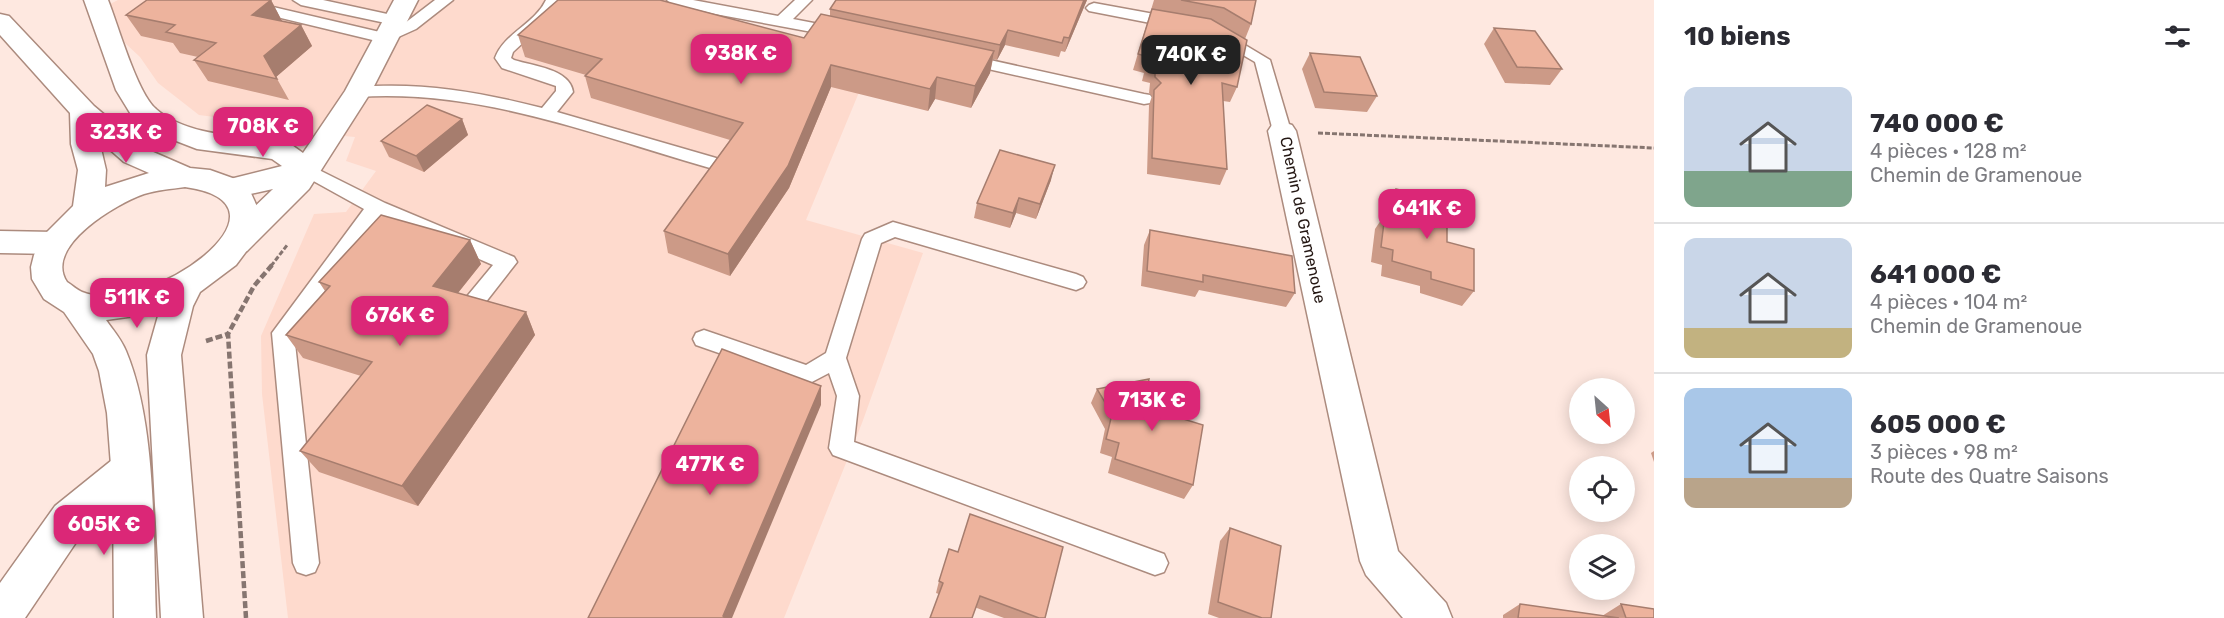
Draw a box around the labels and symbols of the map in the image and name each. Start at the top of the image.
pin: 938K € [692,34,790,85]
pin: 740K € [1142,35,1240,86]
pin: 708K € [214,107,312,158]
pin: 323K € [77,113,175,164]
street label: Chemin de Gramenoue [1276,135,1330,305]
pin: 641K € [1378,189,1476,240]
pin: 511K € [88,278,186,329]
pin: 676K € [351,296,449,347]
north arrow [1569,378,1635,444]
pin: 713K € [1103,381,1201,432]
pin: 477K € [661,445,759,496]
pin: 605K € [55,505,153,556]

